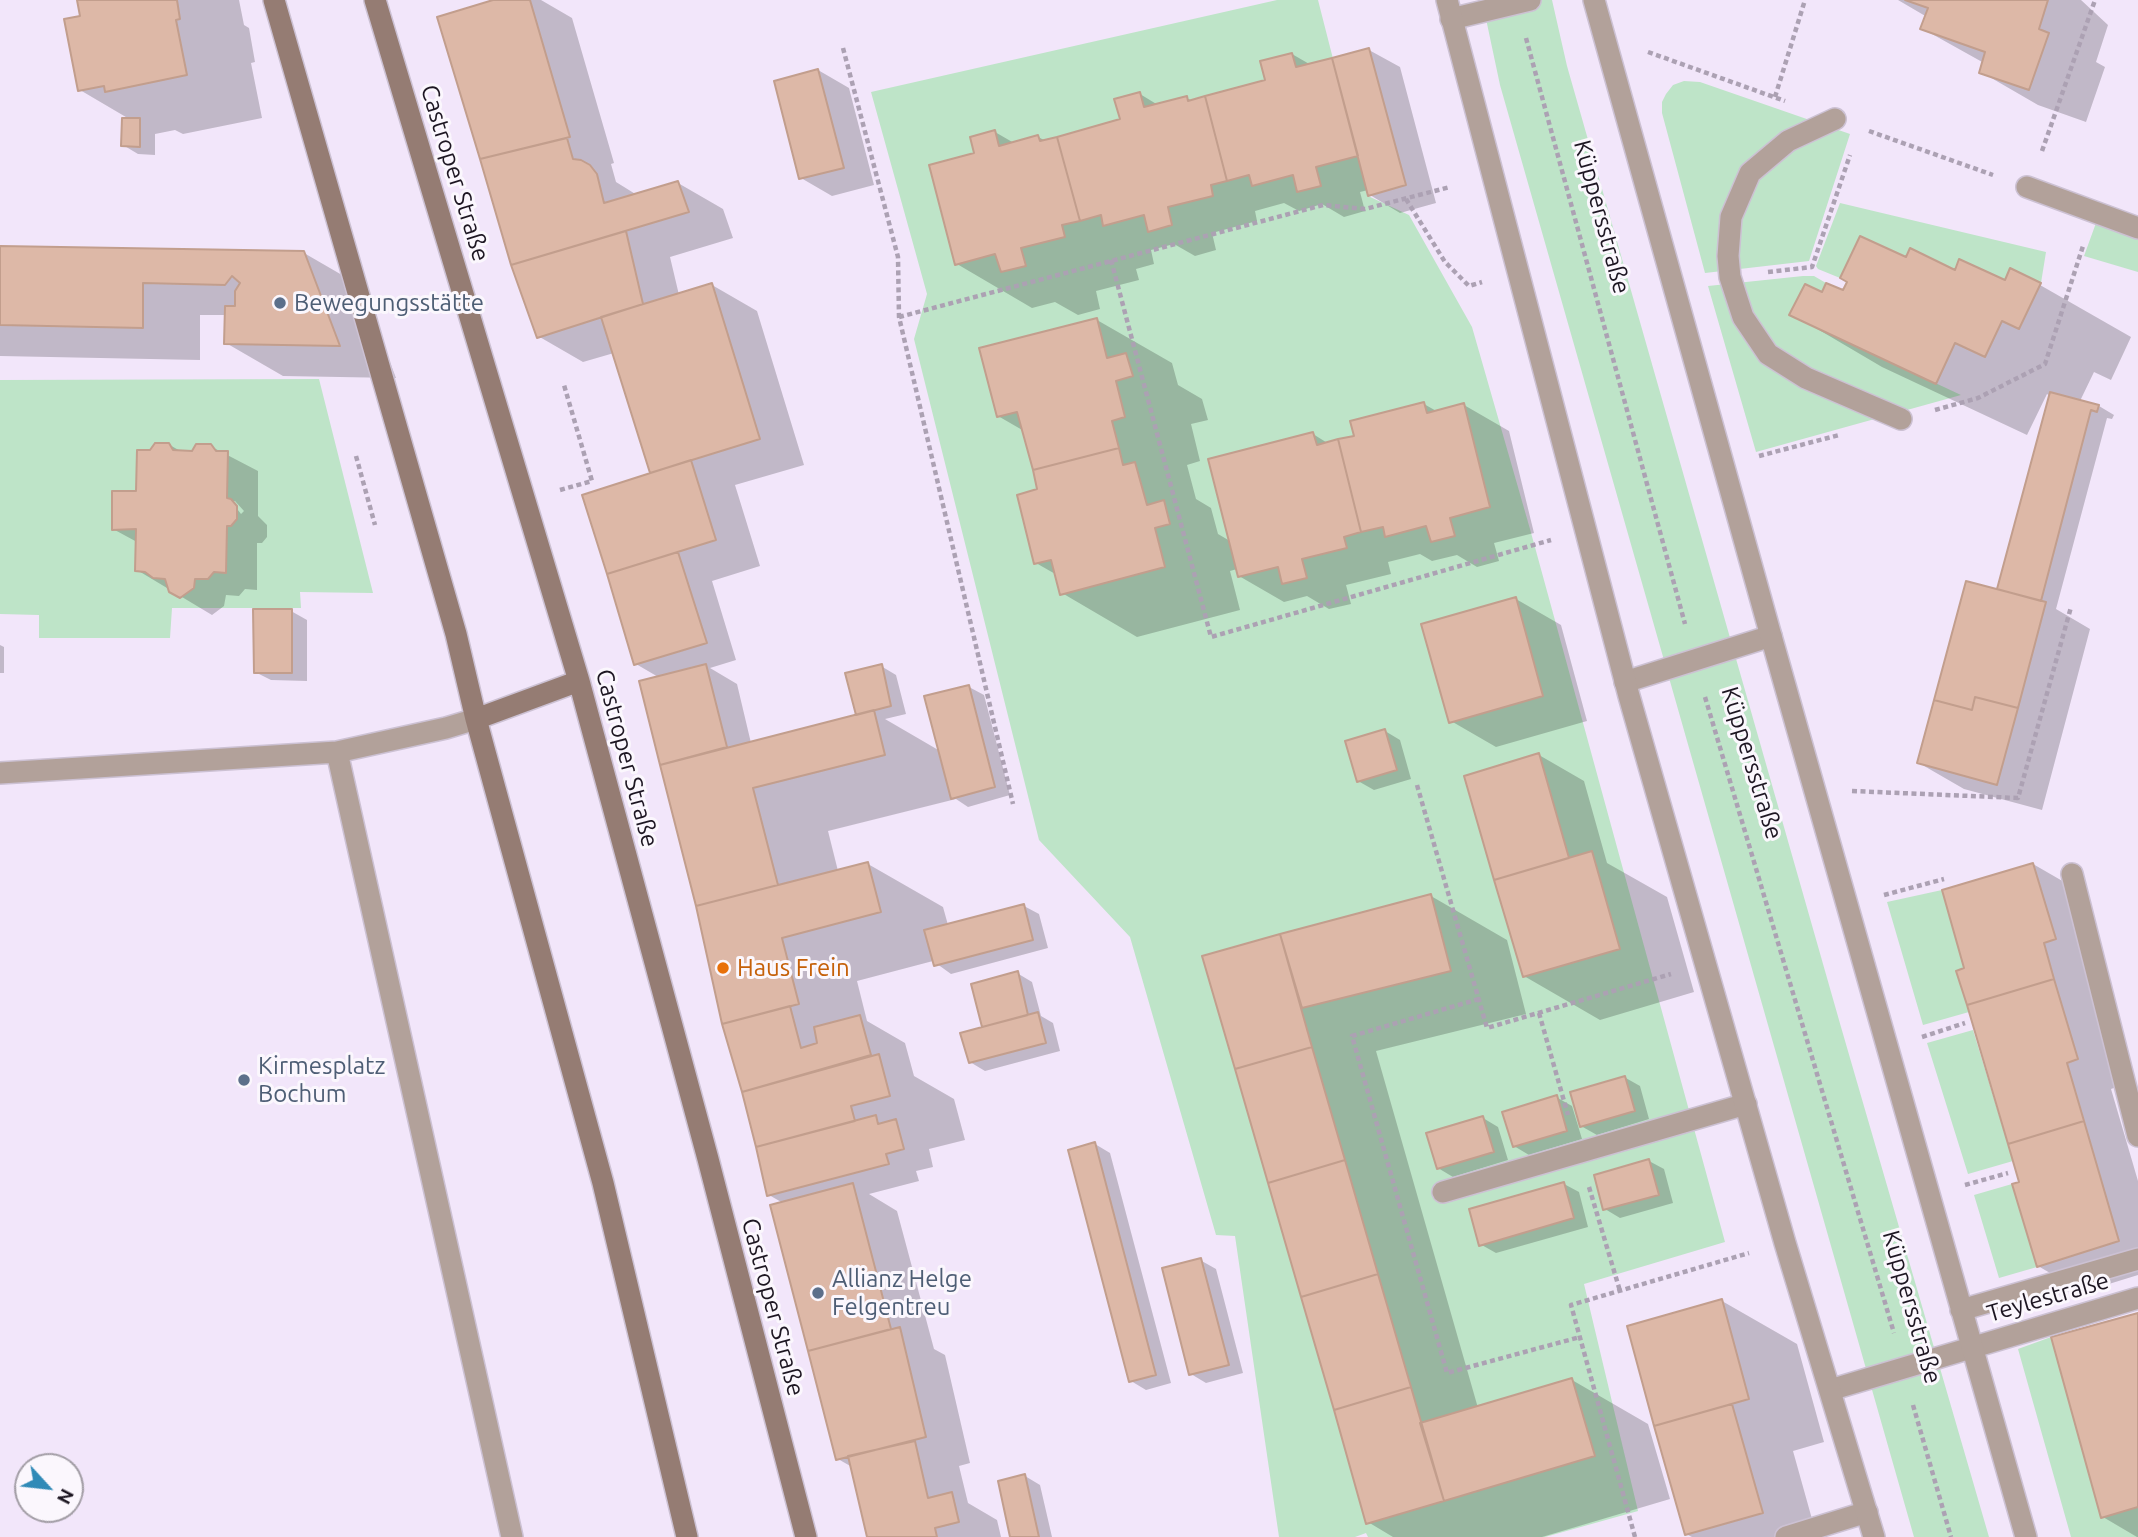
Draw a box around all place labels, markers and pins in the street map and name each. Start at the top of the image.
place label: Bewegungsstätte [294,289,484,317]
marker: Bewegungsstätte [272,295,288,311]
place label: Haus Frein [737,954,850,982]
marker: Haus Frein [715,960,731,976]
place label: Kirmesplatz Bochum [258,1052,386,1108]
marker: Kirmesplatz Bochum [236,1072,252,1088]
place label: Allianz Helge Felgentreu [832,1265,972,1321]
marker: Allianz Helge Felgentreu [810,1285,826,1301]

